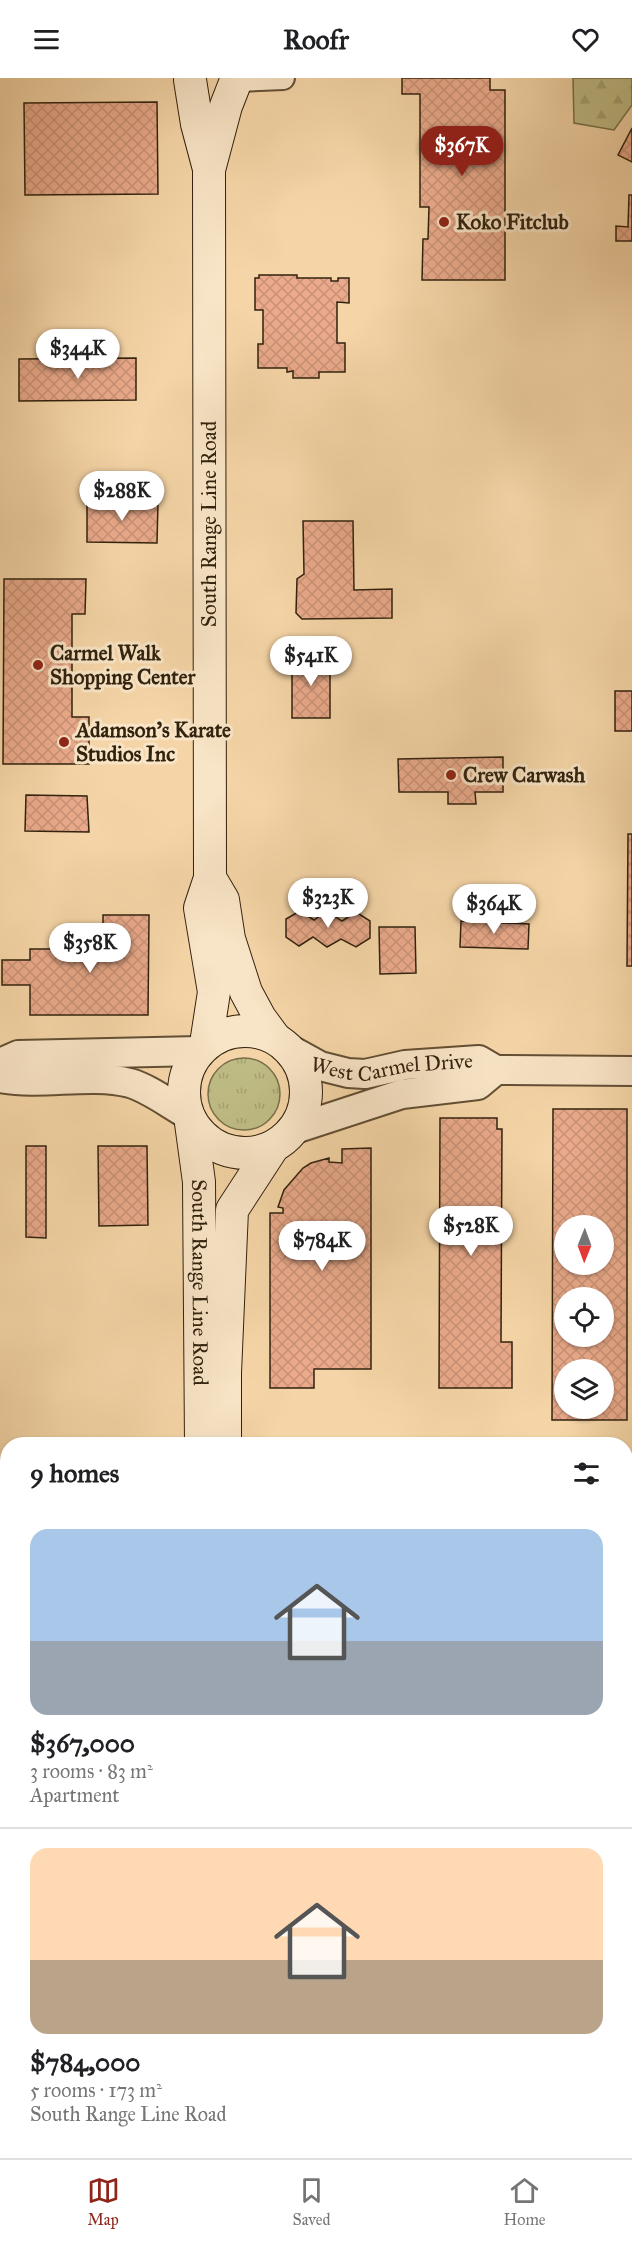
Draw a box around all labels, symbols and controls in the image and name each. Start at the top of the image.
icon: menu [30,23,63,56]
text: Roofr [283,23,349,56]
icon: heart [569,23,602,56]
pin: $367K [420,126,504,177]
text: $367K [434,133,490,157]
place label: Koko Fitclub [456,209,569,235]
marker: Koko Fitclub [437,215,451,229]
pin: $344K [36,329,120,380]
text: $344K [50,336,106,360]
street label: South Range Line Road [196,420,222,627]
pin: $288K [80,471,164,522]
text: $288K [93,478,151,502]
pin: $541K [269,636,353,687]
place label: Carmel Walk Shopping Center [50,640,196,690]
text: $541K [284,643,338,667]
marker: Carmel Walk Shopping Center [31,658,45,672]
place label: Adamson's Karate Studios Inc [74,717,231,767]
marker: Adamson's Karate Studios Inc [57,735,71,749]
place label: Crew Carwash [463,762,585,788]
marker: Crew Carwash [444,768,458,782]
pin: $323K [286,878,370,929]
pin: $364K [452,884,536,935]
text: $323K [302,885,354,909]
text: $364K [466,891,522,915]
pin: $358K [48,923,132,974]
text: $358K [63,930,117,954]
street label: West Carmel Drive [308,1047,474,1087]
street label: South Range Line Road [186,1179,214,1386]
pin: $528K [429,1206,513,1257]
text: $528K [443,1213,499,1237]
north arrow [554,1215,614,1275]
map controls [554,1215,614,1419]
pin: $784K [280,1221,364,1272]
text: $784K [293,1228,351,1252]
button: locate [554,1287,614,1347]
button: layers [554,1359,614,1419]
text: 9 homes [30,1457,119,1489]
icon: filters [570,1457,603,1490]
icon: home [263,1568,371,1676]
text: $367,000 [30,1727,135,1759]
text: 3 rooms · 83 m² [30,1759,153,1783]
text: Apartment [30,1783,119,1807]
icon: home [263,1887,371,1995]
text: $784,000 [30,2046,141,2078]
text: 5 rooms · 173 m² [30,2078,162,2102]
text: South Range Line Road [30,2102,227,2126]
tab: Map [87,2174,120,2229]
tab: Saved [293,2174,331,2229]
tab: Home [504,2174,545,2229]

